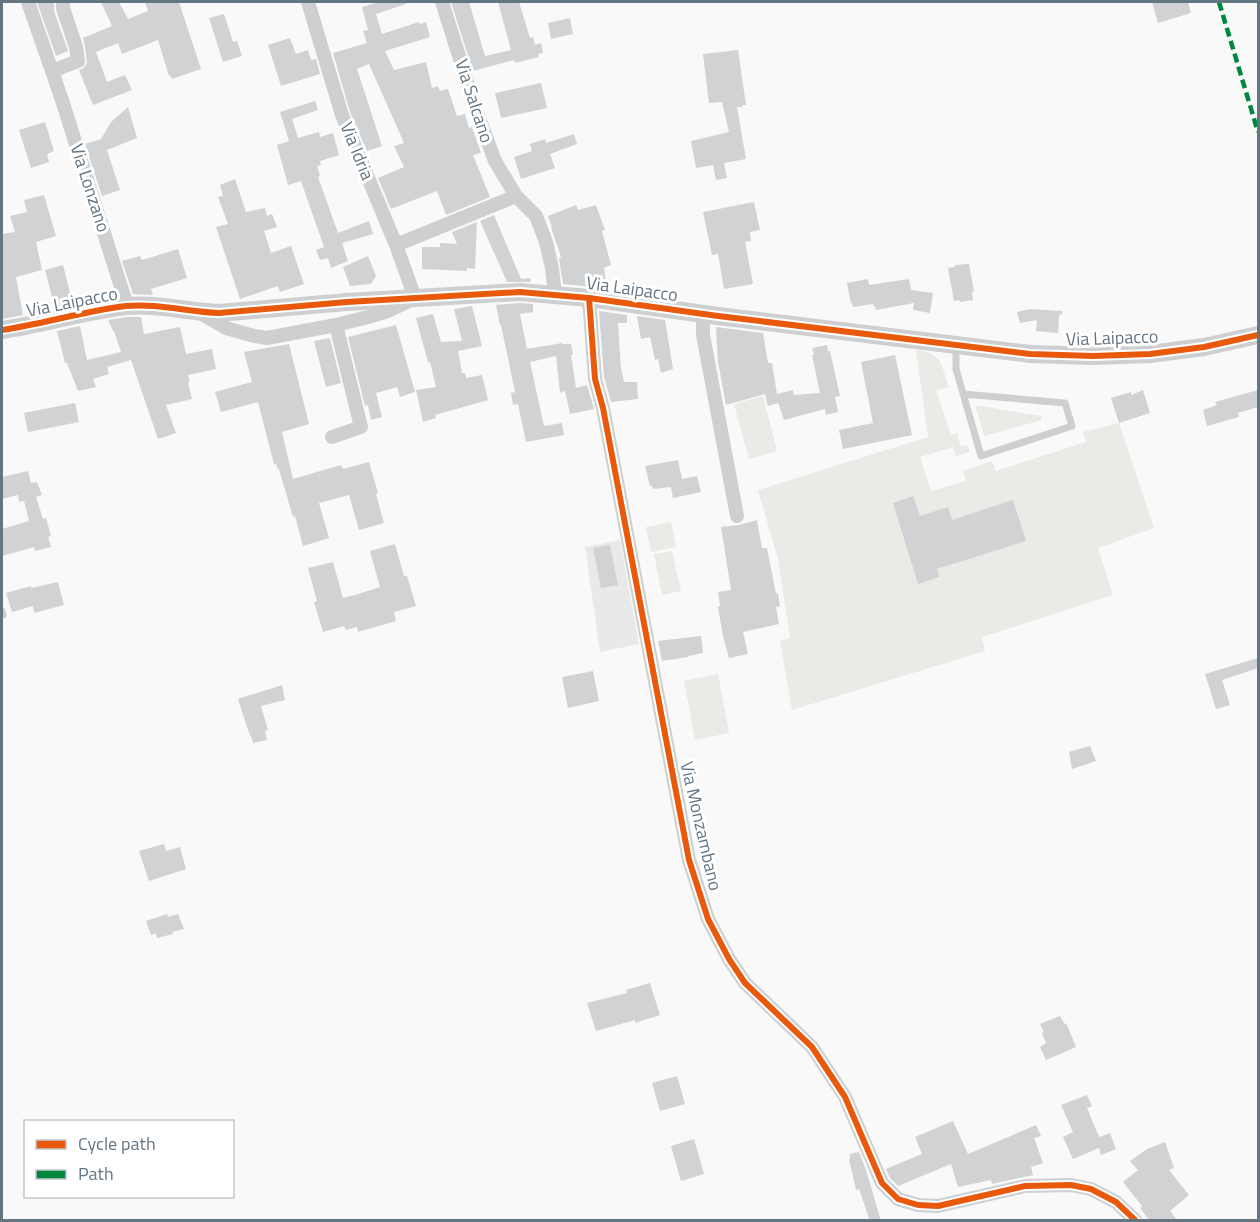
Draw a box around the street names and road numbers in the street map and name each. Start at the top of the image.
street label: Via Salcano [448,56,501,146]
street label: Via Idria [334,118,381,184]
street label: Via Lonzano [64,140,117,236]
street label: Via Laipacco [584,269,680,308]
street label: Via Laipacco [24,279,120,324]
street label: Via Laipacco [1065,322,1159,353]
street label: Via Monzambano [674,759,729,893]

